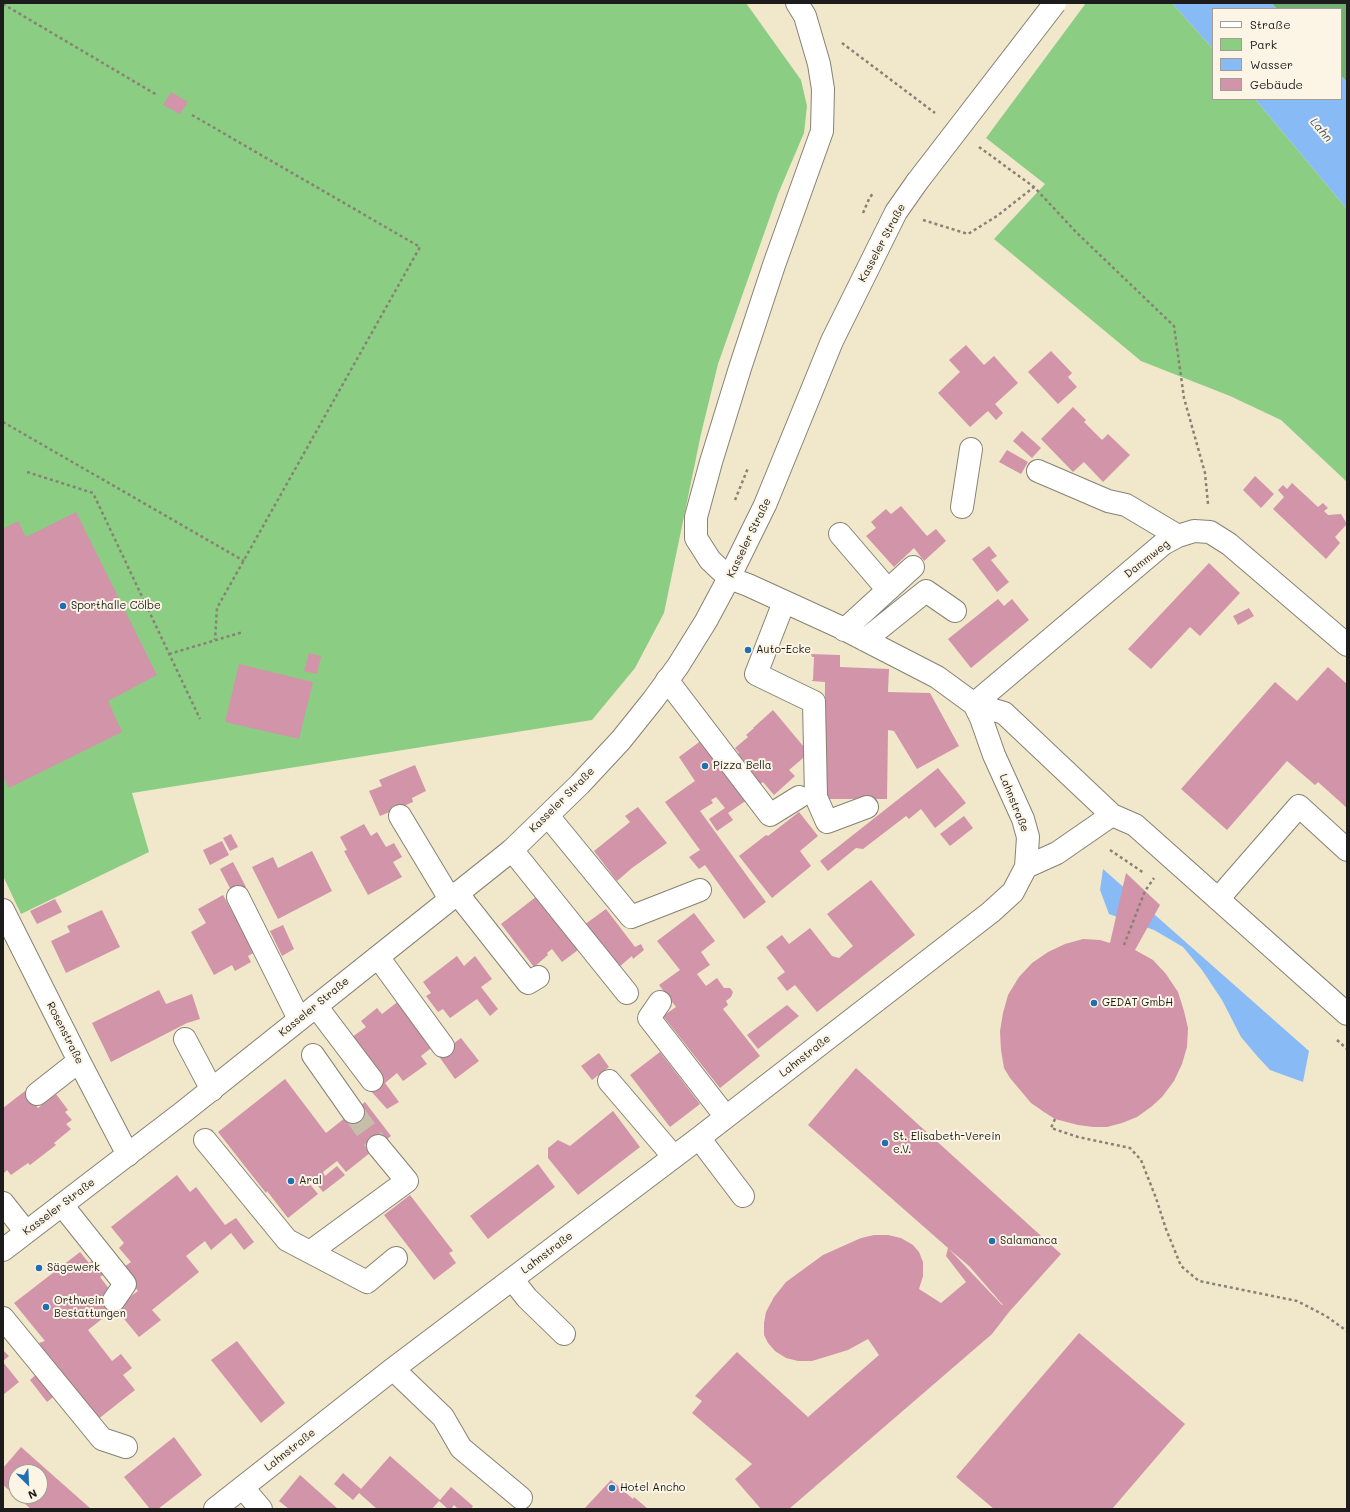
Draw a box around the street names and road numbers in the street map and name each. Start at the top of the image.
street label: Kasseler Straße [856,202,908,284]
street label: Kasseler Straße [724,496,774,580]
street label: Dammweg [1122,537,1172,581]
street label: Kasseler Straße [527,765,597,835]
street label: Lahnstraße [996,772,1032,834]
street label: Kasseler Straße [276,975,352,1039]
street label: Rosenstraße [44,1000,86,1066]
street label: Lahnstraße [777,1032,833,1080]
street label: Kasseler Straße [20,1176,98,1238]
street label: Lahnstraße [519,1229,575,1277]
street label: Lahnstraße [262,1426,318,1474]

